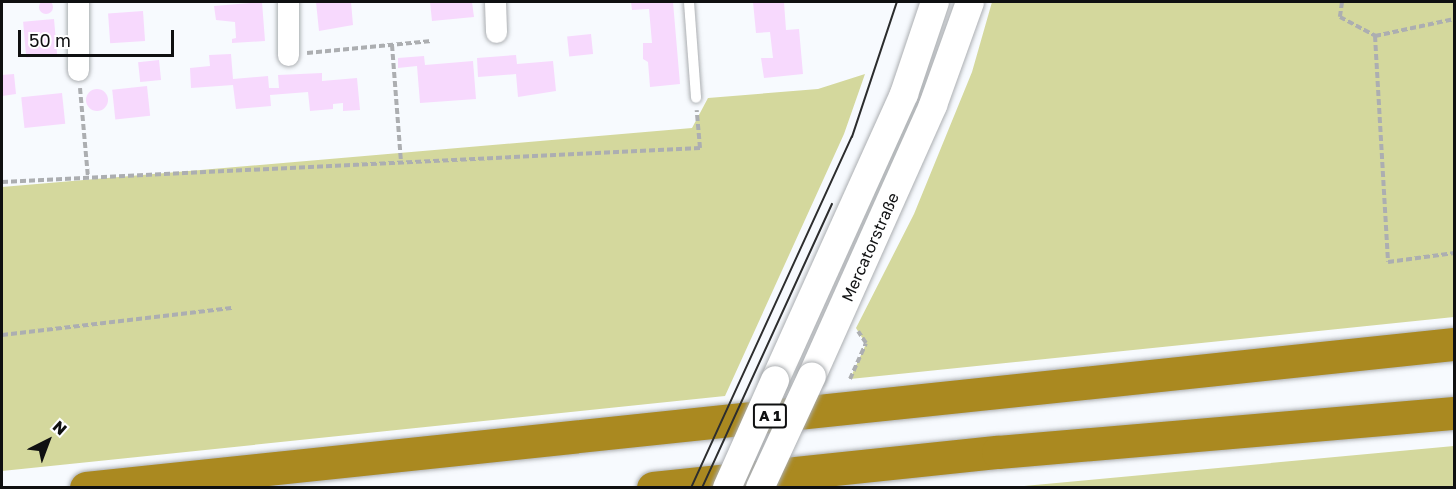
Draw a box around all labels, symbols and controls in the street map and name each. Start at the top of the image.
scale bar [21,18,177,56]
text: 50 m [29,29,71,51]
street label: Mercatorstraße [837,189,903,305]
road number: A 1 [752,404,788,428]
north arrow [18,411,78,471]
text: N [49,416,71,439]

